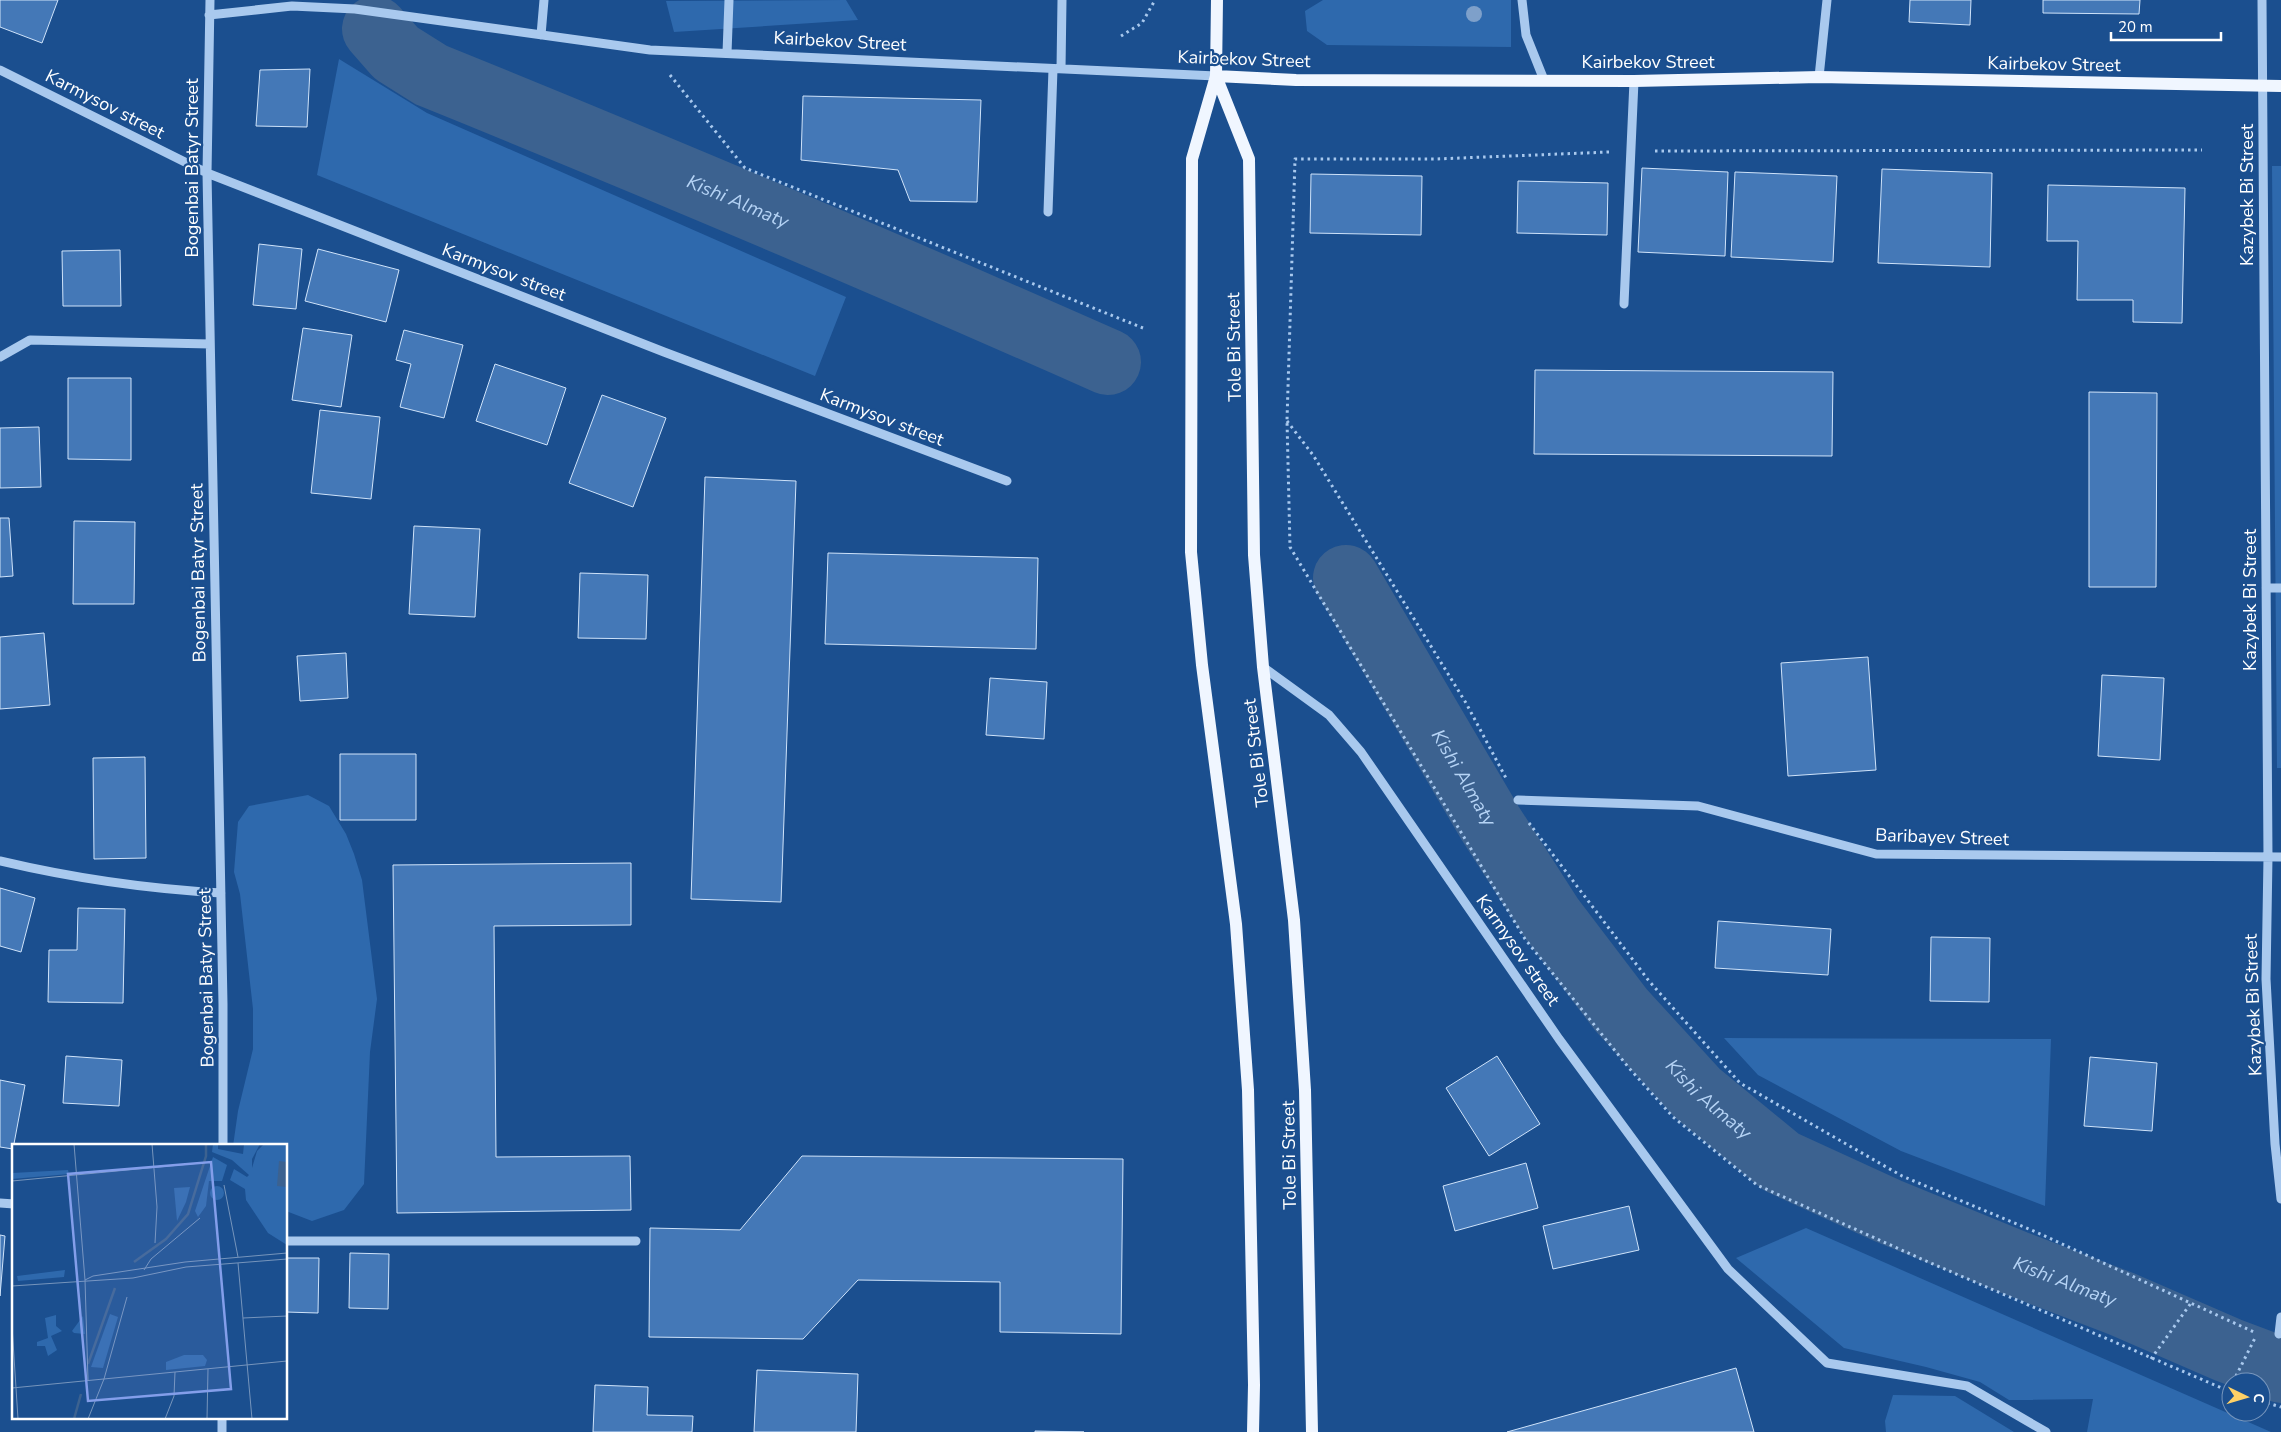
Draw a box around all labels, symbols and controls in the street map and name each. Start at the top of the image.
scale bar [2111,10,2221,42]
text: 20 m [2118,17,2153,37]
street label: Kairbekov Street [773,26,908,57]
street label: Kairbekov Street [1177,45,1312,73]
street label: Kairbekov Street [1581,50,1715,74]
street label: Kairbekov Street [1987,51,2121,77]
street label: Karmysov street [41,64,169,145]
street label: Bogenbai Batyr Street [180,78,204,257]
street label: Kazybek Bi Street [2235,123,2259,266]
water label: Kіshі Almaty [683,169,794,235]
street label: Karmysov street [439,237,570,307]
street label: Tole Bi Street [1221,292,1247,402]
street label: Karmysov street [817,382,948,452]
street label: Bogenbai Batyr Street [184,483,212,663]
street label: Kazybek Bi Street [2238,528,2262,671]
street label: Tole Bi Street [1237,697,1275,809]
water label: Kіshі Almaty [1425,725,1503,832]
street label: Baribayev Street [1875,823,2010,851]
street label: Bogenbai Batyr Street [192,888,220,1068]
street label: Karmysov street [1471,890,1566,1011]
street label: Kazybek Bi Street [2239,933,2267,1076]
water label: Kіshі Almaty [1659,1054,1758,1146]
street label: Tole Bi Street [1276,1100,1302,1210]
inset map [12,1144,288,1420]
water label: Kіshі Almaty [2009,1250,2121,1314]
north arrow [2221,1372,2271,1422]
text: С [2249,1393,2268,1404]

